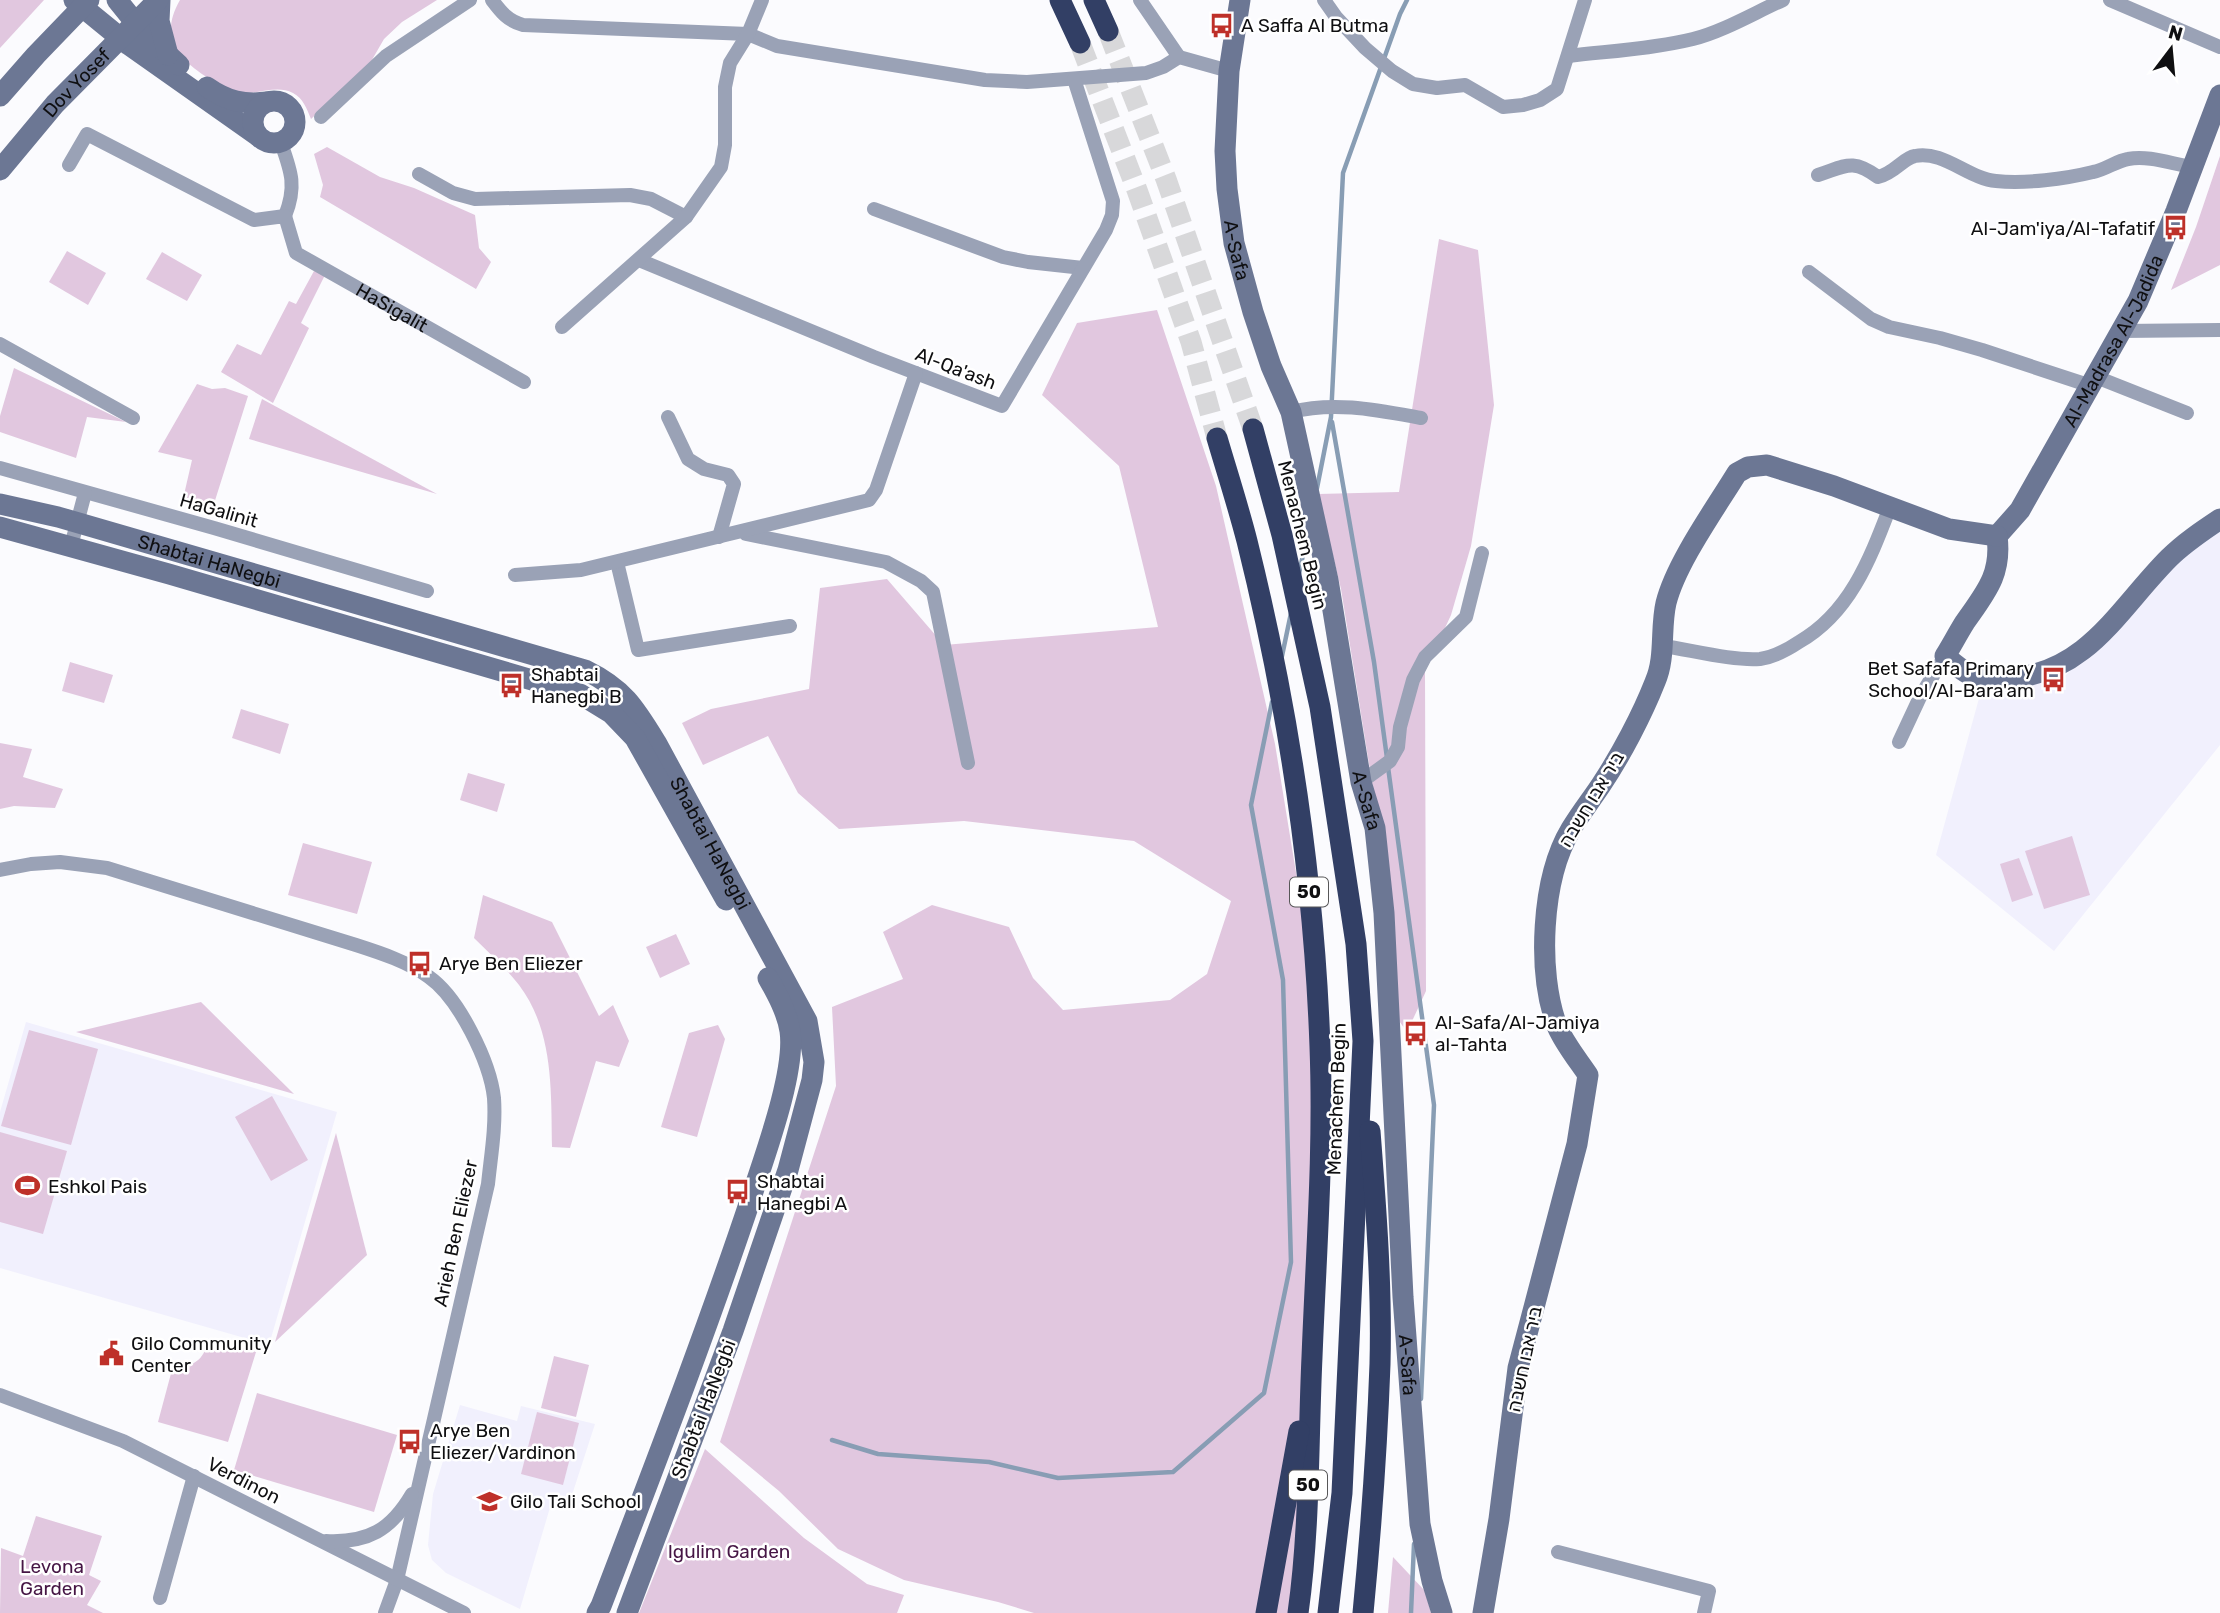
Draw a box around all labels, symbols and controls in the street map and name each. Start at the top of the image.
bus stop icon: A Saffa Al Butma [1207,11,1235,39]
place label: A Saffa Al Butma [1241,14,1389,37]
north arrow [2136,14,2206,84]
text: N [2166,20,2185,46]
street label: Dov Yosef [38,43,116,122]
bus stop icon: Al-Jam'iya/Al-Tafatif [2161,214,2189,242]
place label: Al-Jam'iya/Al-Tafatif [1971,217,2156,240]
street label: A-Safa [1219,219,1255,283]
street label: Al-Madrasa Al-Jadida [2058,251,2168,431]
street label: HaSigalit [352,278,432,338]
street label: Al-Qa'ash [912,343,1000,394]
street label: Menachem Begin [1273,458,1332,612]
street label: HaGalinit [177,488,261,533]
street label: Shabtai HaNegbi [135,530,283,593]
place label: Bet Safafa Primary School/Al-Bara'am [1867,657,2034,702]
place label: Shabtai Hanegbi B [531,663,622,708]
bus stop icon: Bet Safafa Primary School/Al-Bara'am [2040,665,2068,693]
bus stop icon: Shabtai Hanegbi B [497,671,525,699]
street label: ביר אבו חשבה [1554,747,1629,851]
street label: A-Safa [1347,769,1386,833]
street label: Shabtai HaNegbi [665,773,755,914]
road number: 50 [1290,878,1328,906]
bus stop icon: Arye Ben Eliezer [405,949,433,977]
place label: Arye Ben Eliezer [439,952,583,975]
place label: Al-Safa/Al-Jamiya al-Tahta [1435,1011,1600,1056]
bus stop icon: Al-Safa/Al-Jamiya al-Tahta [1401,1019,1429,1047]
street label: Menachem Begin [1322,1022,1351,1176]
street label: Arieh Ben Eliezer [429,1157,482,1309]
place label: Shabtai Hanegbi A [757,1170,848,1215]
sports icon: Eshkol Pais [14,1172,42,1200]
place label: Eshkol Pais [48,1175,147,1198]
bus stop icon: Shabtai Hanegbi A [723,1178,751,1206]
street label: ביר אבו חשבה [1502,1304,1547,1414]
place label: Gilo Community Center [131,1332,272,1377]
street label: A-Safa [1394,1334,1421,1396]
street label: Shabtai HaNegbi [666,1336,741,1482]
public building icon: Gilo Community Center [97,1340,125,1368]
place label: Arye Ben Eliezer/Vardinon [430,1419,576,1464]
bus stop icon: Arye Ben Eliezer/Vardinon [396,1427,424,1455]
street label: Verdinon [203,1452,284,1509]
road number: 50 [1289,1470,1327,1500]
school or university icon: Gilo Tali School [476,1487,504,1515]
place label: Gilo Tali School [510,1490,641,1513]
park label: Igulim Garden [668,1540,790,1563]
park label: Levona Garden [20,1555,84,1600]

